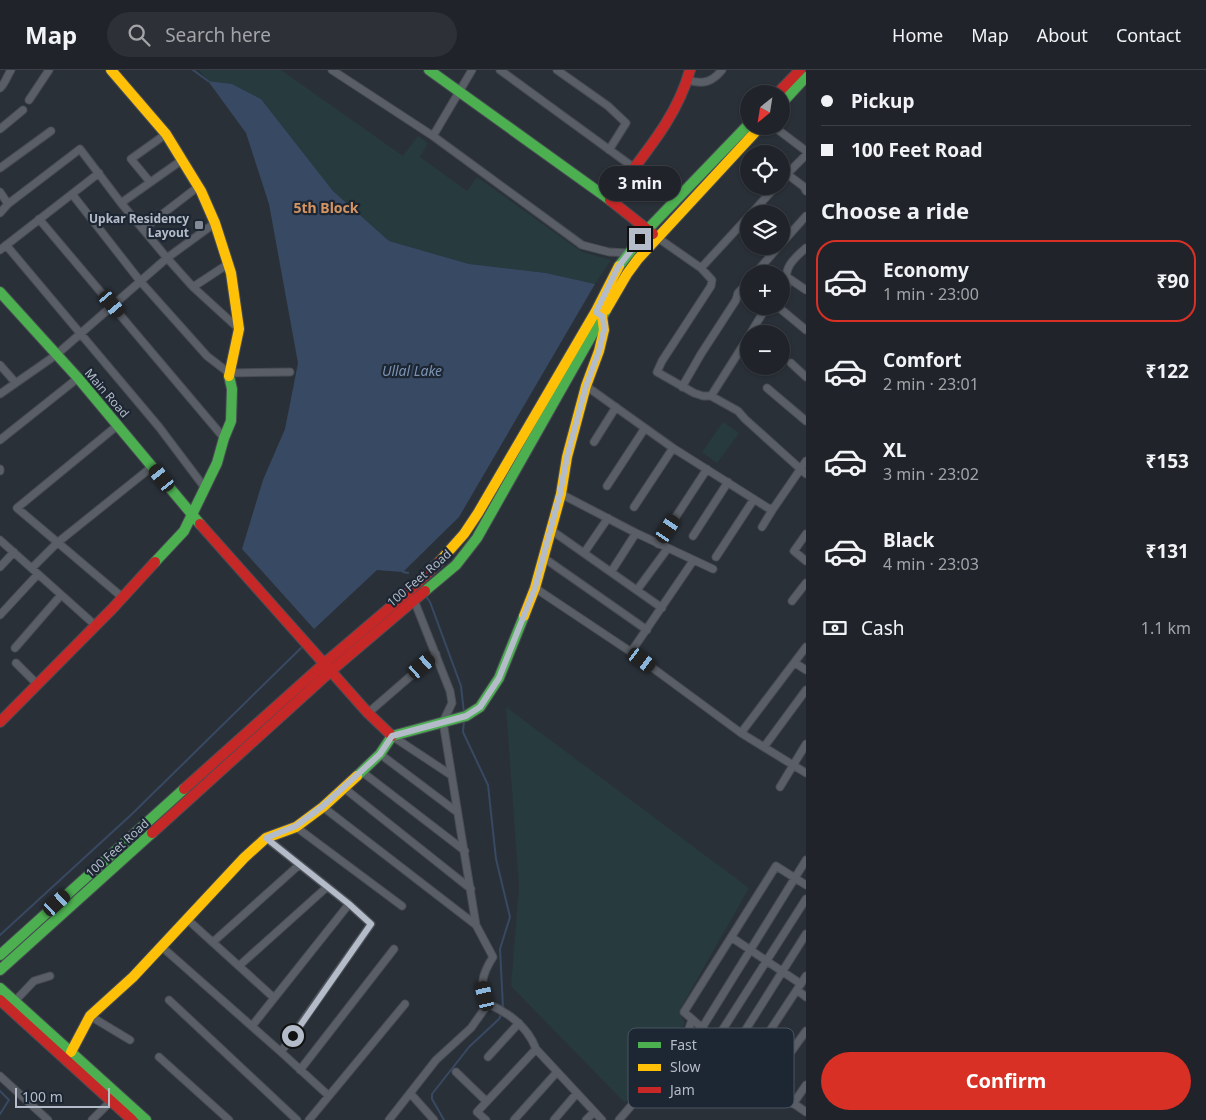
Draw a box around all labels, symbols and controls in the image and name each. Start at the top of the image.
search box [107,12,457,57]
text: Map [25,18,77,51]
icon: search [125,21,153,49]
text: Search here [165,22,271,48]
text: Home [892,23,943,47]
text: Map [971,23,1009,47]
text: About [1037,23,1088,47]
text: Contact [1116,23,1181,47]
north arrow [740,85,790,135]
map controls [740,85,790,375]
text: Pickup [851,88,914,114]
text: 100 Feet Road [851,137,983,163]
button: locate [740,145,790,195]
callout: 3 min [599,166,681,202]
text: 3 min [618,172,662,194]
text: Choose a ride [821,195,969,225]
district label: 5th Block [294,198,359,217]
button: layers [740,205,790,255]
place label: Upkar Residency Layout [89,210,189,241]
marker: Upkar Residency Layout [193,219,205,231]
route end [629,228,651,250]
text: Economy [883,257,969,283]
icon: car [823,259,868,304]
button: + [740,265,790,315]
text: ₹90 [1156,268,1189,294]
text: 1 min · 23:00 [883,283,979,305]
car [96,288,127,320]
button: − [740,325,790,375]
text: Comfort [883,347,962,373]
icon: car [823,349,868,394]
text: ₹122 [1146,358,1189,384]
water label: Ullal Lake [382,361,442,380]
street label: Main Road [81,365,133,421]
text: 2 min · 23:01 [883,373,979,395]
text: XL [883,437,906,463]
icon: car [823,439,868,484]
text: ₹153 [1146,448,1189,474]
car [146,462,177,494]
text: 3 min · 23:02 [883,463,979,485]
car [653,512,682,546]
text: Black [883,527,934,553]
icon: car [823,529,868,574]
text: ₹131 [1146,538,1189,564]
street label: 100 Feet Road [383,545,455,611]
text: 4 min · 23:03 [883,553,979,575]
icon: cash [821,614,849,642]
text: Cash [861,615,905,641]
text: 1.1 km [1141,617,1191,639]
car [625,645,658,675]
car [405,650,438,682]
street label: 100 Feet Road [82,815,152,881]
car [40,887,73,919]
car [474,980,495,1012]
route start [282,1025,304,1047]
legend [628,1028,794,1108]
text: Fast [670,1035,697,1054]
button: Confirm [821,1052,1191,1110]
text: Slow [670,1057,701,1076]
text: Jam [668,1080,695,1099]
scale bar [15,1085,110,1108]
text: 100 m [22,1087,63,1106]

